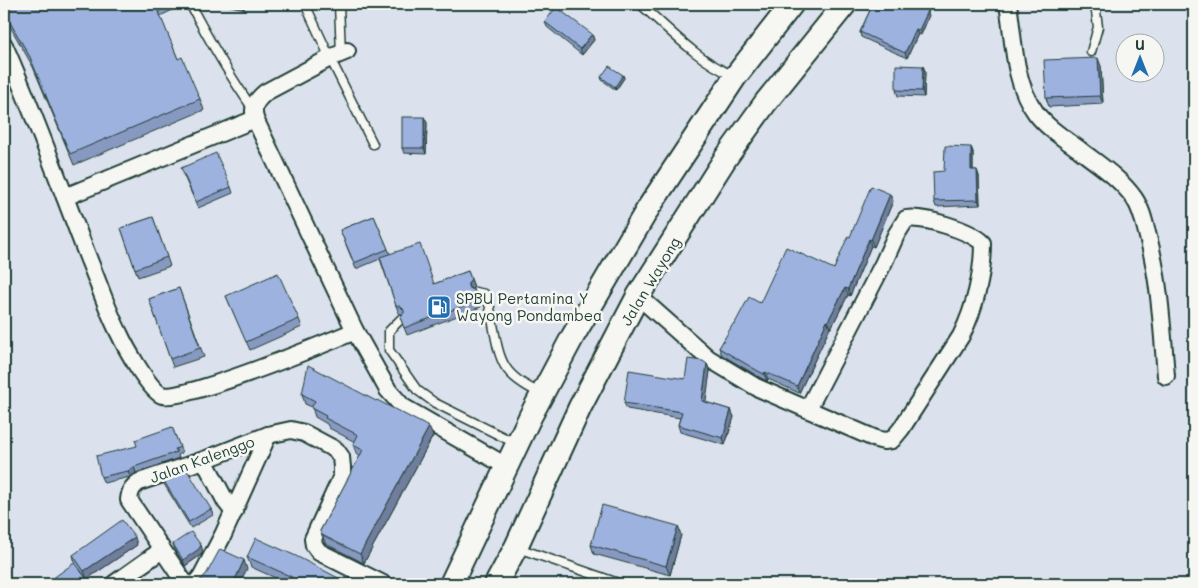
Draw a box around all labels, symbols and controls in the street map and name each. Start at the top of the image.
north arrow [1116,32,1166,82]
text: U [1135,35,1145,54]
street label: Jalan Wayong [616,233,684,329]
place label: SPBU Pertamina Y Wayong Pondambea [456,288,602,325]
fuel station icon: SPBU Pertamina Y Wayong Pondambea [426,294,452,320]
street label: Jalan Kalenggo [147,431,257,487]

